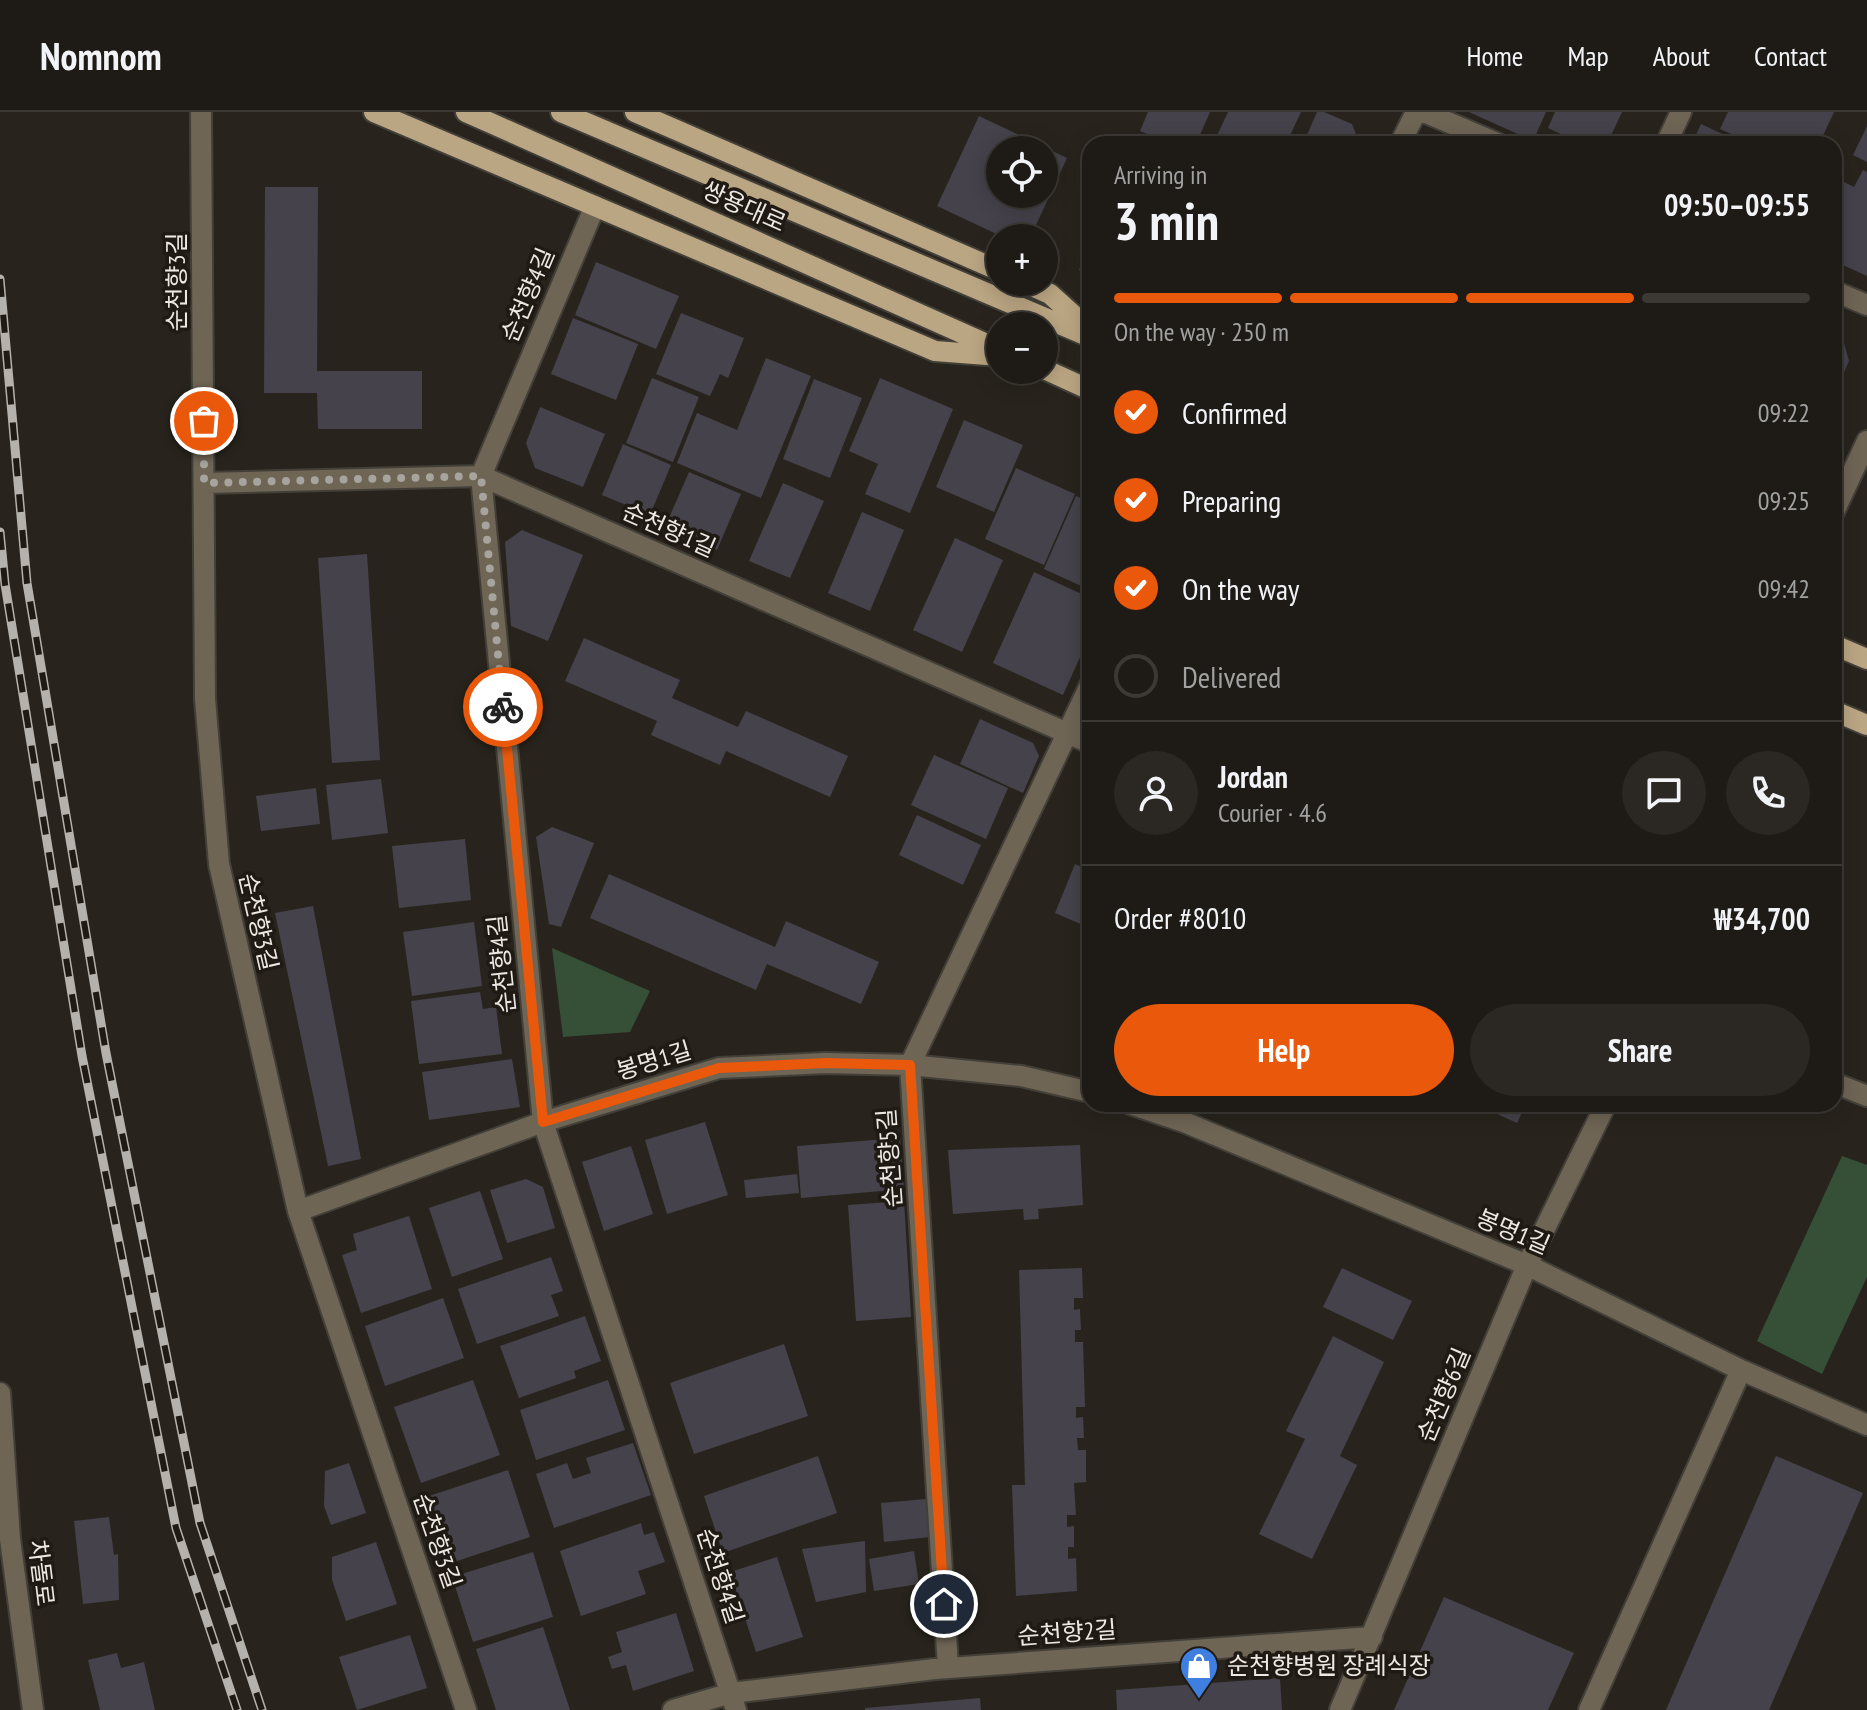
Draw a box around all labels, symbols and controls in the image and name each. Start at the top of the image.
text: Nomnom [40,31,162,80]
text: Home [1467,37,1523,74]
text: Map [1567,37,1609,74]
text: About [1653,37,1710,74]
text: Contact [1754,37,1827,74]
map controls [986,136,1058,384]
button: locate [986,136,1058,208]
text: Arriving in [1114,158,1207,191]
street label: 쌍용대로 [698,174,791,239]
text: 09:50–09:55 [1664,185,1810,224]
text: 3 min [1114,187,1219,254]
button: + [986,224,1058,296]
street label: 순천향3길 [161,232,192,332]
street label: 순천향4길 [494,243,561,346]
button: − [986,312,1058,384]
text: On the way · 250 m [1114,315,1289,348]
pin [170,387,238,455]
icon: check [1114,390,1158,434]
text: Confirmed [1182,393,1287,432]
text: 09:22 [1758,396,1810,429]
icon: bag [182,399,226,443]
icon: check [1114,478,1158,522]
text: Preparing [1182,481,1281,520]
text: 09:25 [1758,484,1810,517]
street label: 순천향1길 [618,495,721,564]
icon: check [1114,566,1158,610]
text: On the way [1182,569,1299,608]
text: 09:42 [1758,572,1810,605]
text: Delivered [1182,657,1281,696]
courier [463,667,543,747]
icon: bike [481,685,525,729]
button: person [1114,751,1198,835]
button: chat [1622,751,1706,835]
button: phone [1726,751,1810,835]
text: Jordan [1218,757,1288,796]
text: Courier · 4.6 [1218,796,1327,829]
street label: 순천향3길 [232,870,285,974]
text: Order #8010 [1114,898,1246,937]
text: ₩34,700 [1714,899,1810,938]
street label: 순천향4길 [481,913,522,1015]
button: Help [1114,1004,1454,1096]
button: Share [1470,1004,1810,1096]
street label: 봉명1길 [612,1034,695,1087]
street label: 순천향5길 [871,1108,908,1209]
street label: 봉명1길 [1472,1202,1555,1261]
street label: 순천향6길 [1410,1343,1477,1446]
street label: 순천향3길 [407,1489,468,1593]
street label: 순천향4길 [690,1524,751,1628]
street label: 차돌로 [22,1538,61,1608]
pin [910,1570,978,1638]
icon: home [922,1582,966,1626]
street label: 순천향2길 [1016,1614,1117,1651]
shop icon: 순천향병원 장례식장 [1178,1645,1220,1700]
place label: 순천향병원 장례식장 [1227,1650,1431,1681]

